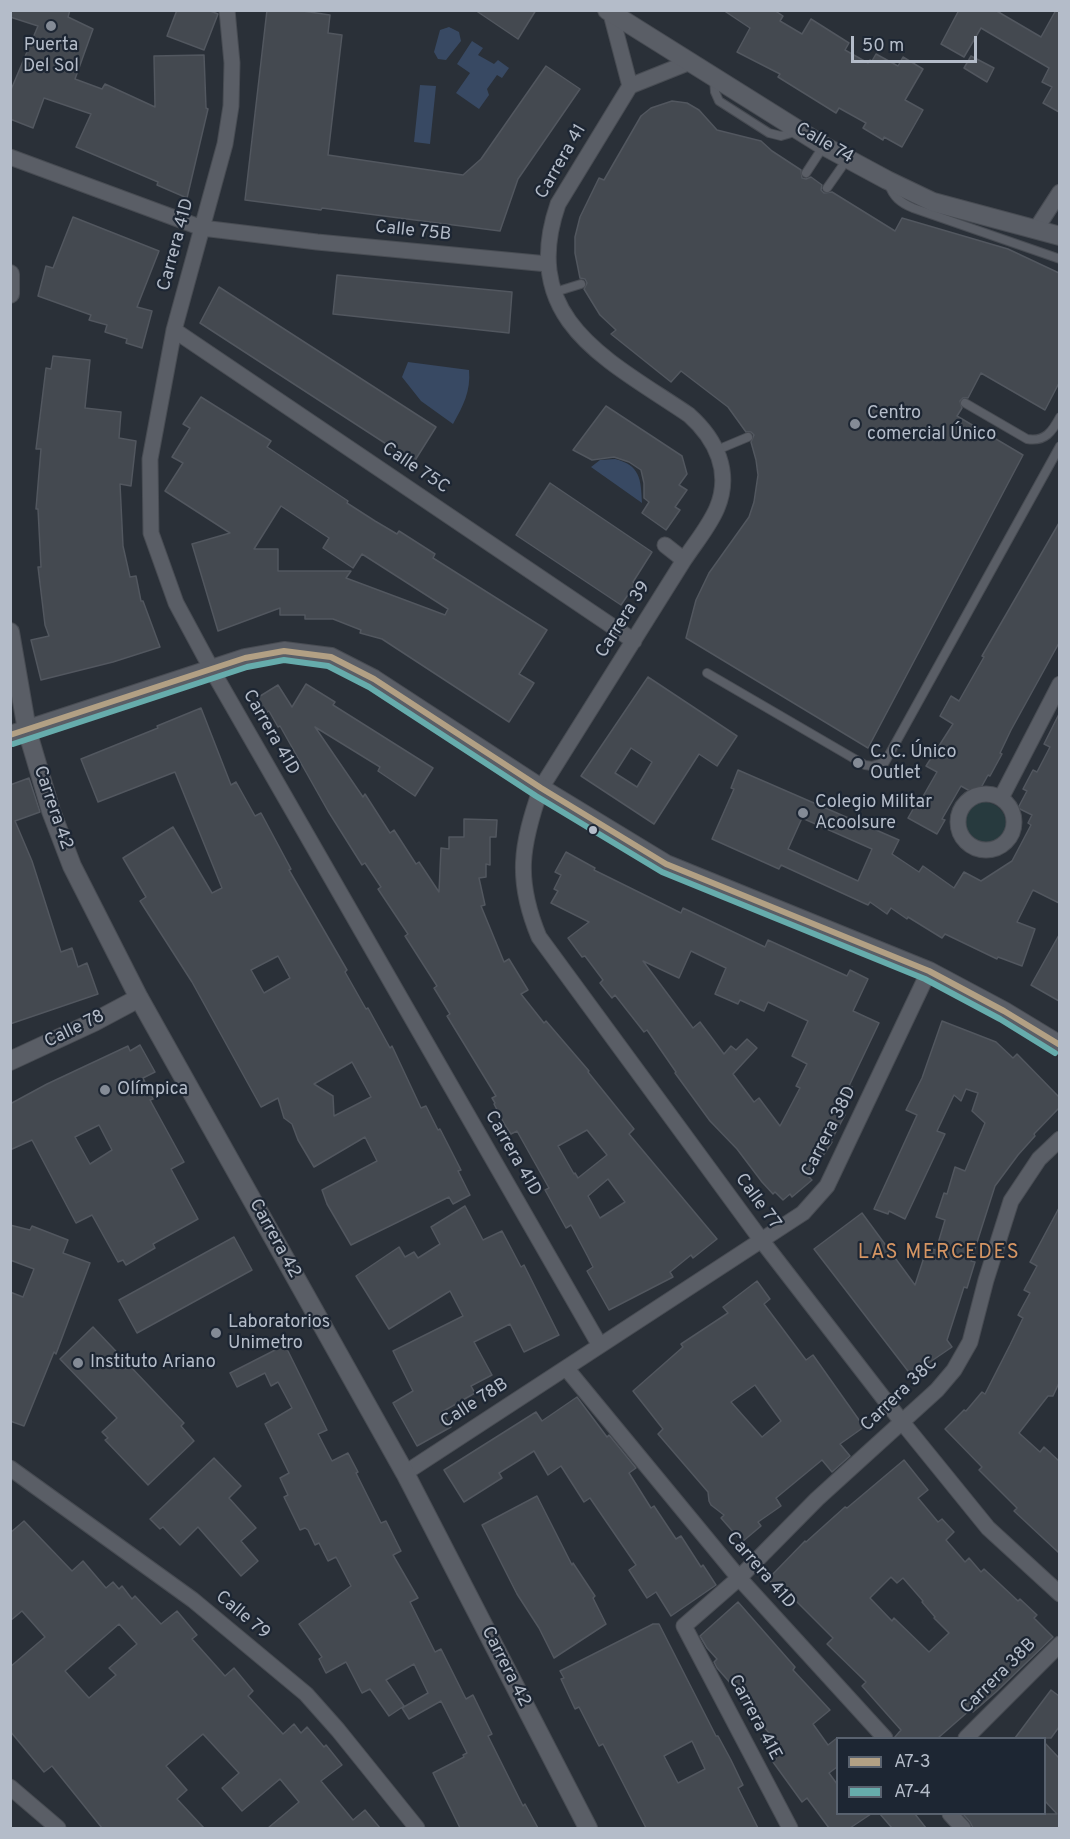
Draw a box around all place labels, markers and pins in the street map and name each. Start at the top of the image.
marker: Puerta Del Sol [44,19,58,33]
place label: Puerta Del Sol [23,35,79,78]
place label: Centro comercial Único [867,403,996,446]
marker: Centro comercial Único [848,417,862,431]
place label: C. C. Único Outlet [870,742,956,784]
marker: C. C. Único Outlet [851,756,865,770]
place label: Colegio Militar Acoolsure [815,792,932,834]
marker: Colegio Militar Acoolsure [796,806,810,820]
unlabelled marker [587,824,599,836]
place label: Olímpica [117,1079,188,1101]
marker: Olímpica [98,1083,112,1097]
place label: Laboratorios Unimetro [228,1312,330,1354]
marker: Laboratorios Unimetro [209,1326,223,1340]
place label: Instituto Ariano [90,1352,216,1374]
marker: Instituto Ariano [71,1356,85,1370]

